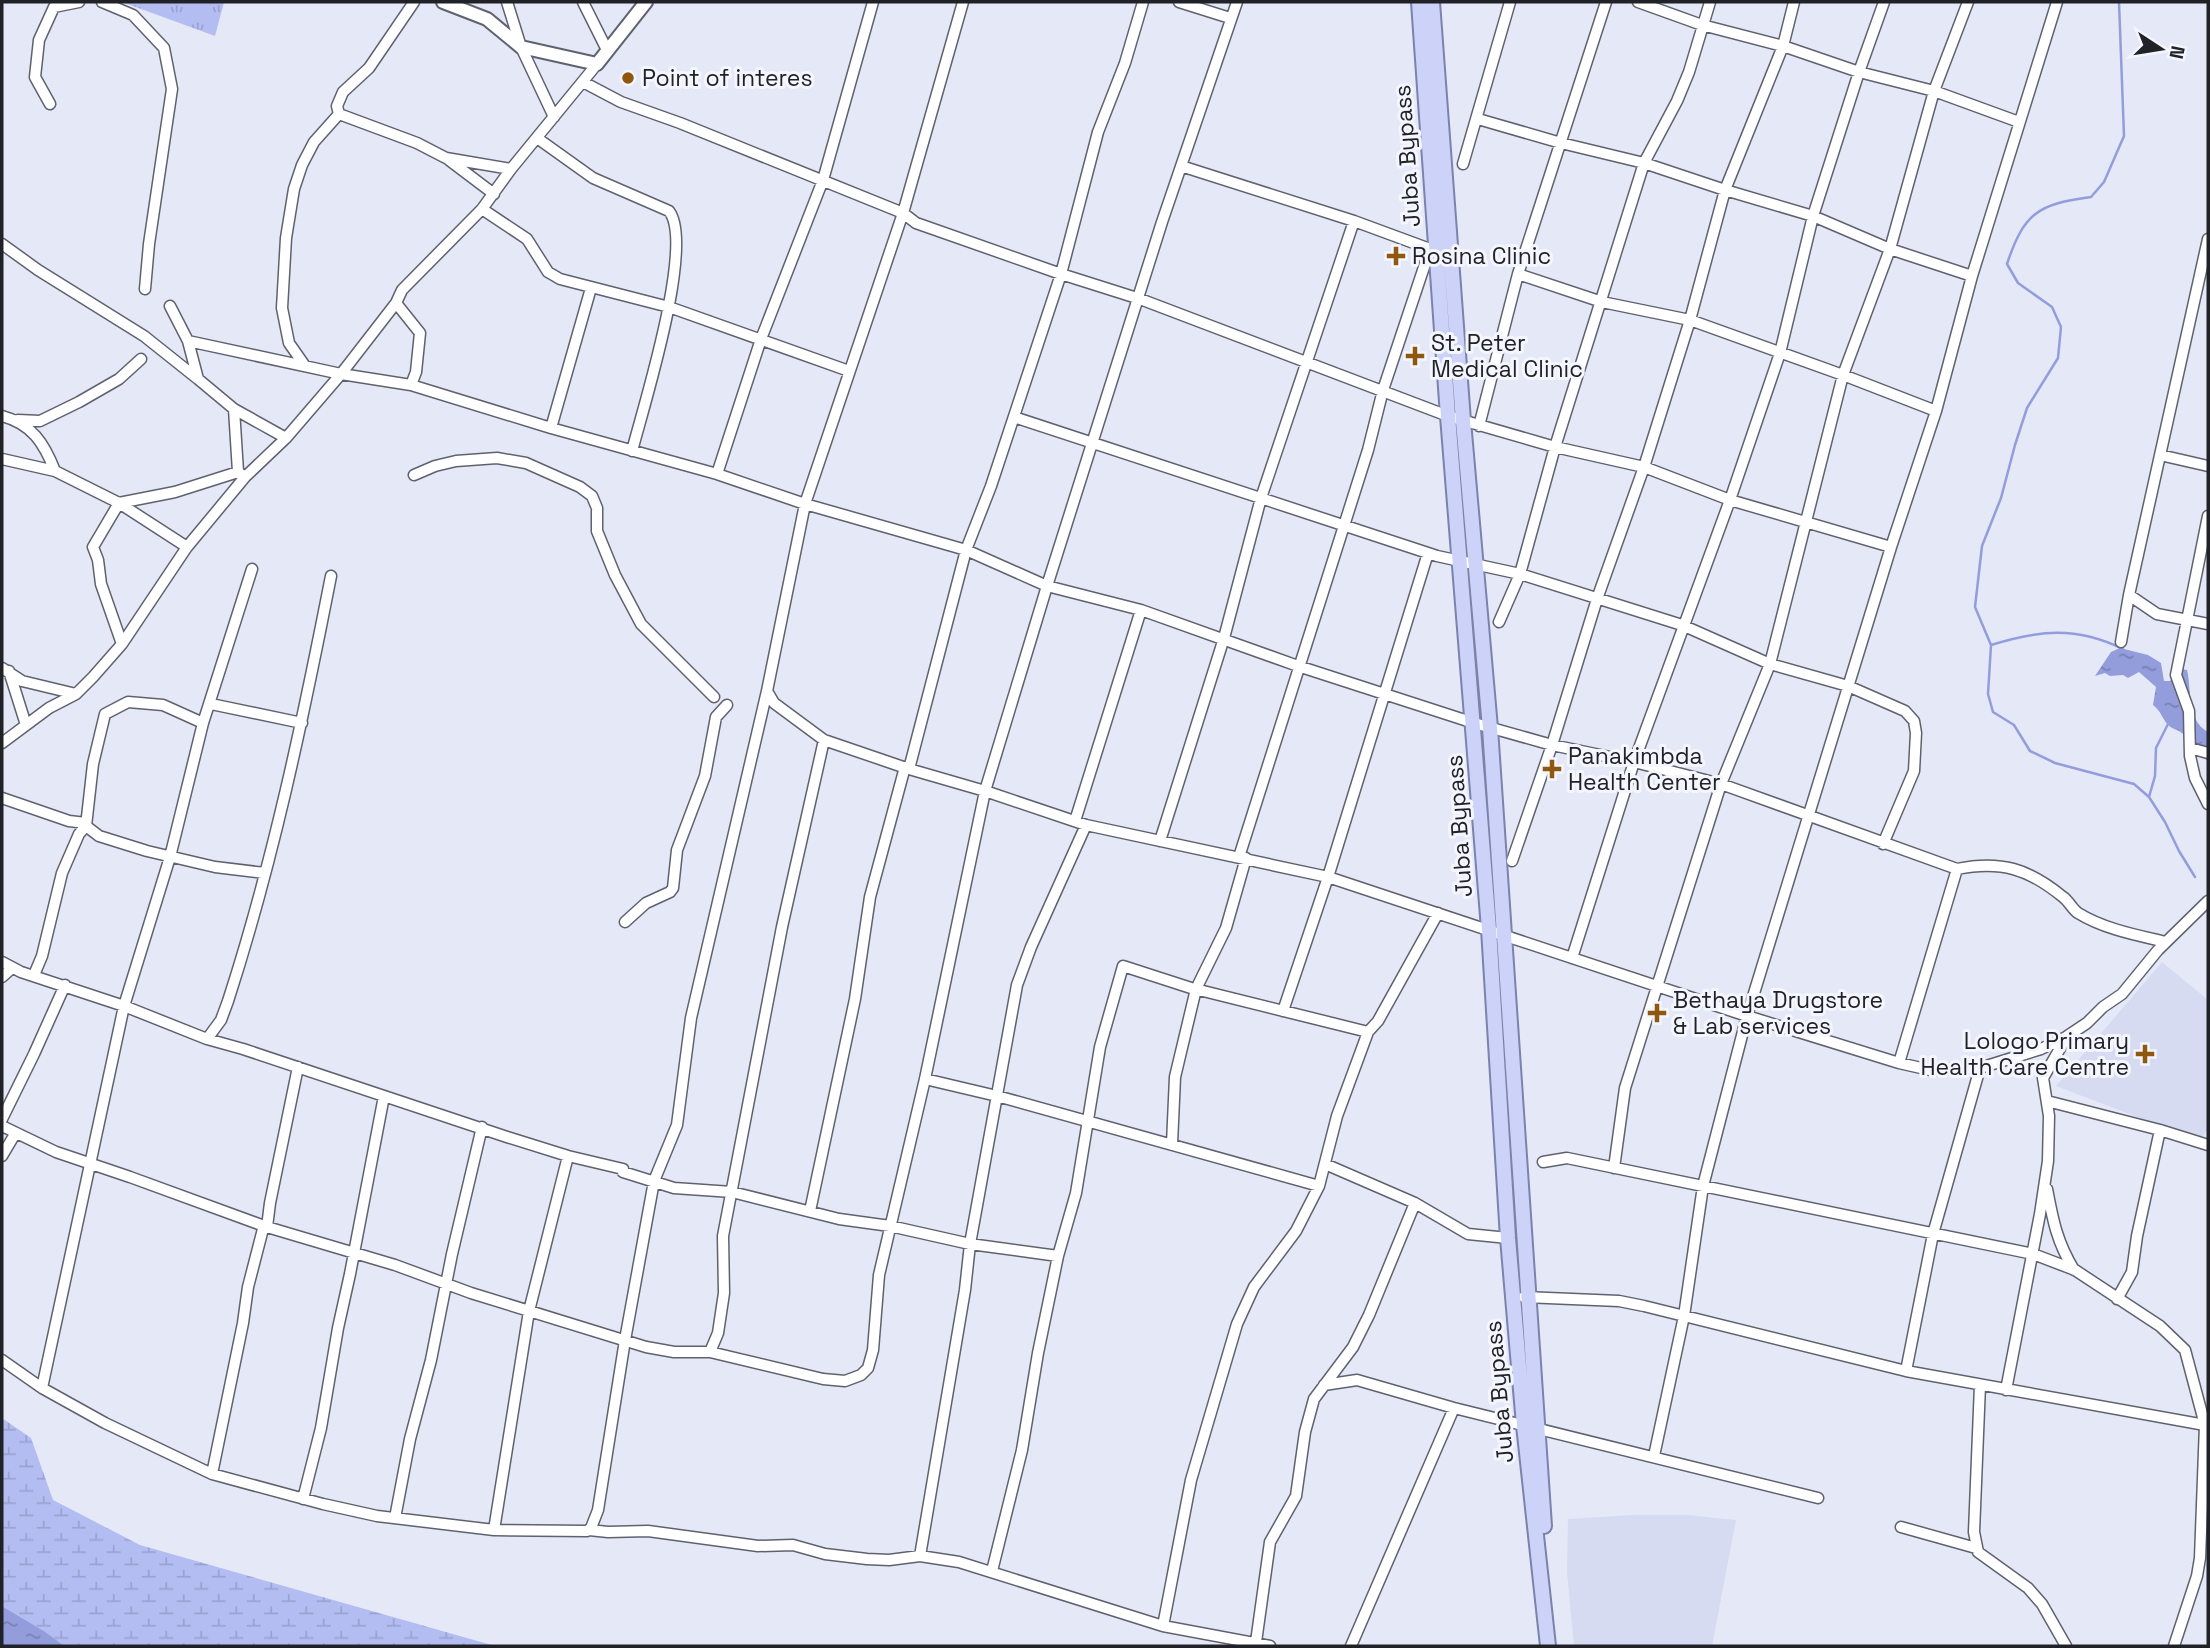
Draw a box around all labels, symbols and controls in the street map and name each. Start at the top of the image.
north arrow [2126,14,2196,84]
text: N [2164,44,2191,61]
place label: Point of interes [642,63,813,93]
marker: Point of interes [620,70,636,86]
street label: Juba Bypass [1387,84,1427,228]
place label: Rosina Clinic [1412,241,1551,271]
marker: Rosina Clinic [1386,246,1406,266]
place label: St. Peter Medical Clinic [1431,328,1583,384]
marker: St. Peter Medical Clinic [1405,346,1425,366]
place label: Panakimbda Health Center [1568,741,1721,797]
street label: Juba Bypass [1439,754,1479,898]
marker: Panakimbda Health Center [1542,759,1562,779]
place label: Bethaya Drugstore & Lab services [1673,985,1883,1041]
marker: Bethaya Drugstore & Lab services [1647,1003,1667,1023]
place label: Lologo Primary Health Care Centre [1920,1026,2129,1082]
marker: Lologo Primary Health Care Centre [2135,1044,2155,1064]
street label: Juba Bypass [1478,1320,1520,1464]

